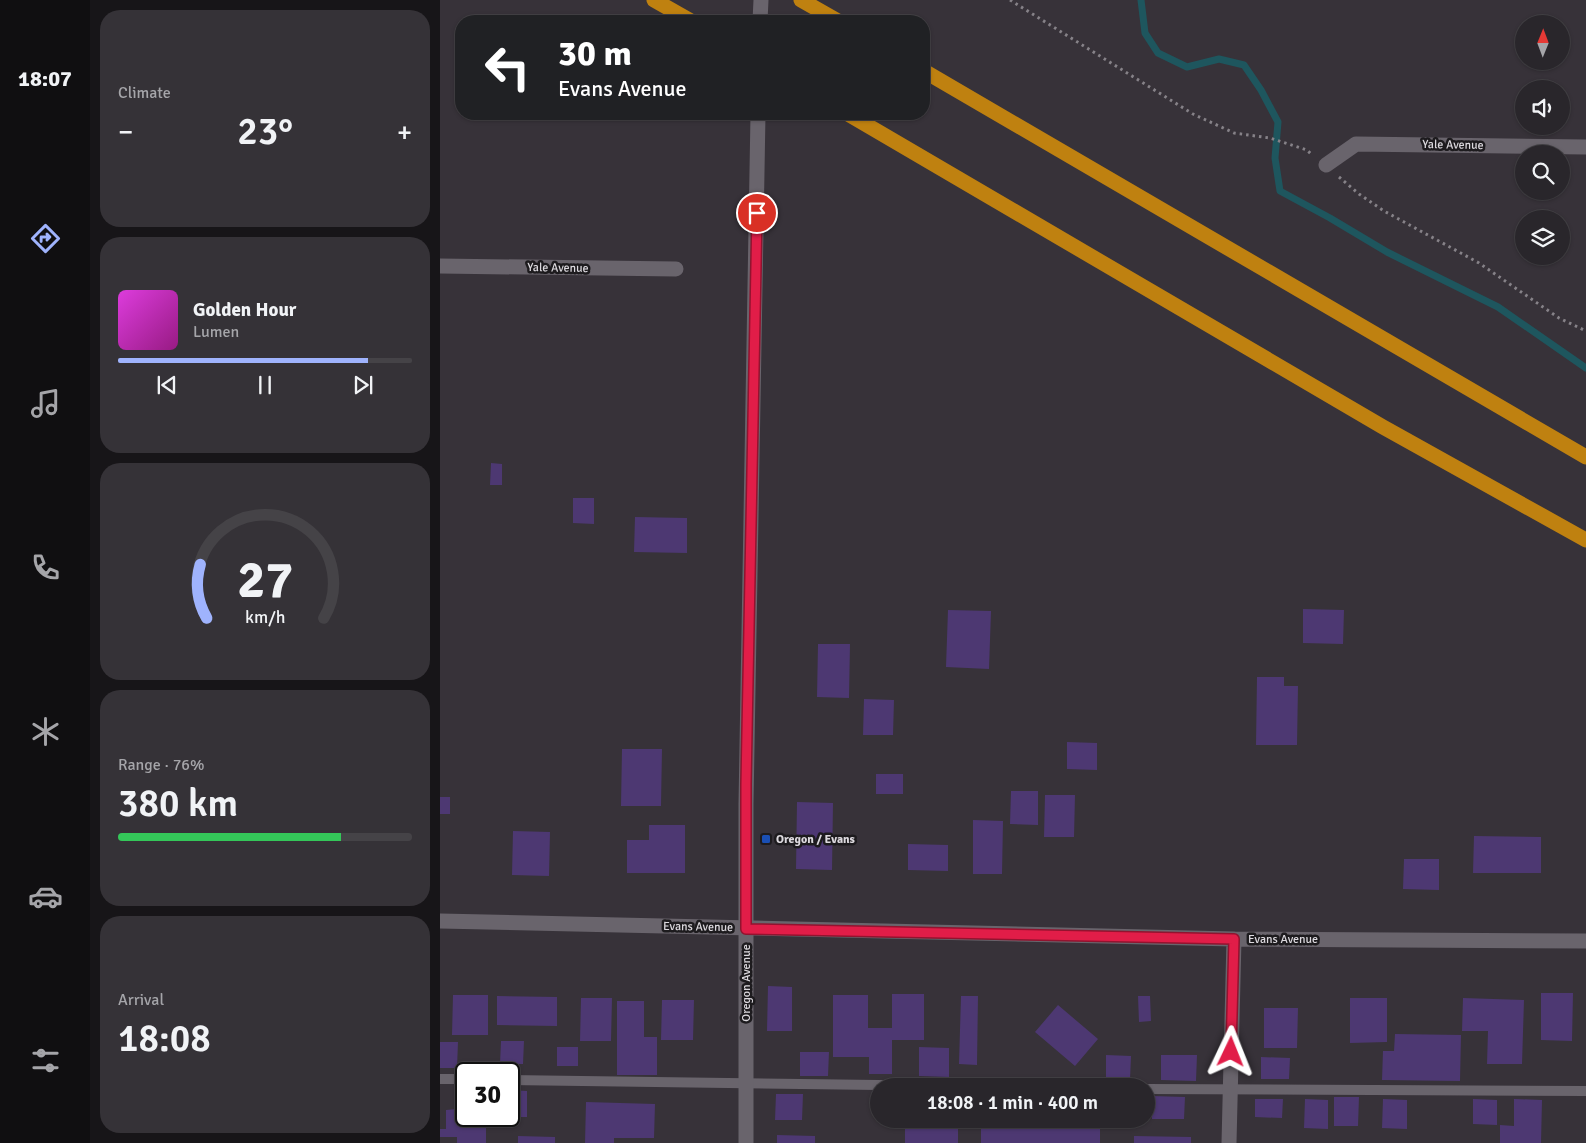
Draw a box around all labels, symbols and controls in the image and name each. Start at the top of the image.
north arrow [1515,15,1570,70]
map controls [1515,15,1570,265]
text: 30 m [558,32,632,75]
icon: left [475,35,540,100]
text: 18:07 [18,65,72,92]
text: Evans Avenue [558,75,687,102]
button: sound [1515,80,1570,135]
text: Climate [118,83,171,103]
text: 23° [237,108,293,155]
text: − [118,115,133,149]
text: + [397,115,412,149]
street label: Yale Avenue [1422,137,1484,153]
button: search [1515,145,1570,200]
pin [736,192,778,234]
icon: arrive [743,199,771,227]
button: layers [1515,210,1570,265]
icon: directions [28,221,63,256]
street label: Yale Avenue [527,260,589,276]
text: Golden Hour [193,298,296,322]
text: Lumen [193,322,239,342]
icon: previous [153,371,181,399]
icon: pause [251,371,279,399]
icon: next [349,371,377,399]
icon: music [28,386,63,421]
text: 27 [237,548,293,612]
icon: phone [28,550,63,585]
text: km/h [245,606,285,628]
icon: climate [28,714,63,749]
text: Range · 76% [118,755,204,775]
text: 380 km [118,780,238,827]
place label: Oregon / Evans [776,832,856,847]
marker: Oregon / Evans [760,833,772,845]
icon: car [28,879,63,914]
street label: Evans Avenue [663,919,733,935]
street label: Evans Avenue [1248,932,1318,947]
street label: Oregon Avenue [739,944,754,1022]
text: Arrival [118,990,164,1010]
text: 18:08 [118,1015,211,1062]
position arrow [1204,1025,1256,1077]
icon: filters [28,1043,63,1078]
speed limit sign: 30 [455,1062,520,1127]
text: 18:08 · 1 min · 400 m [927,1091,1098,1115]

